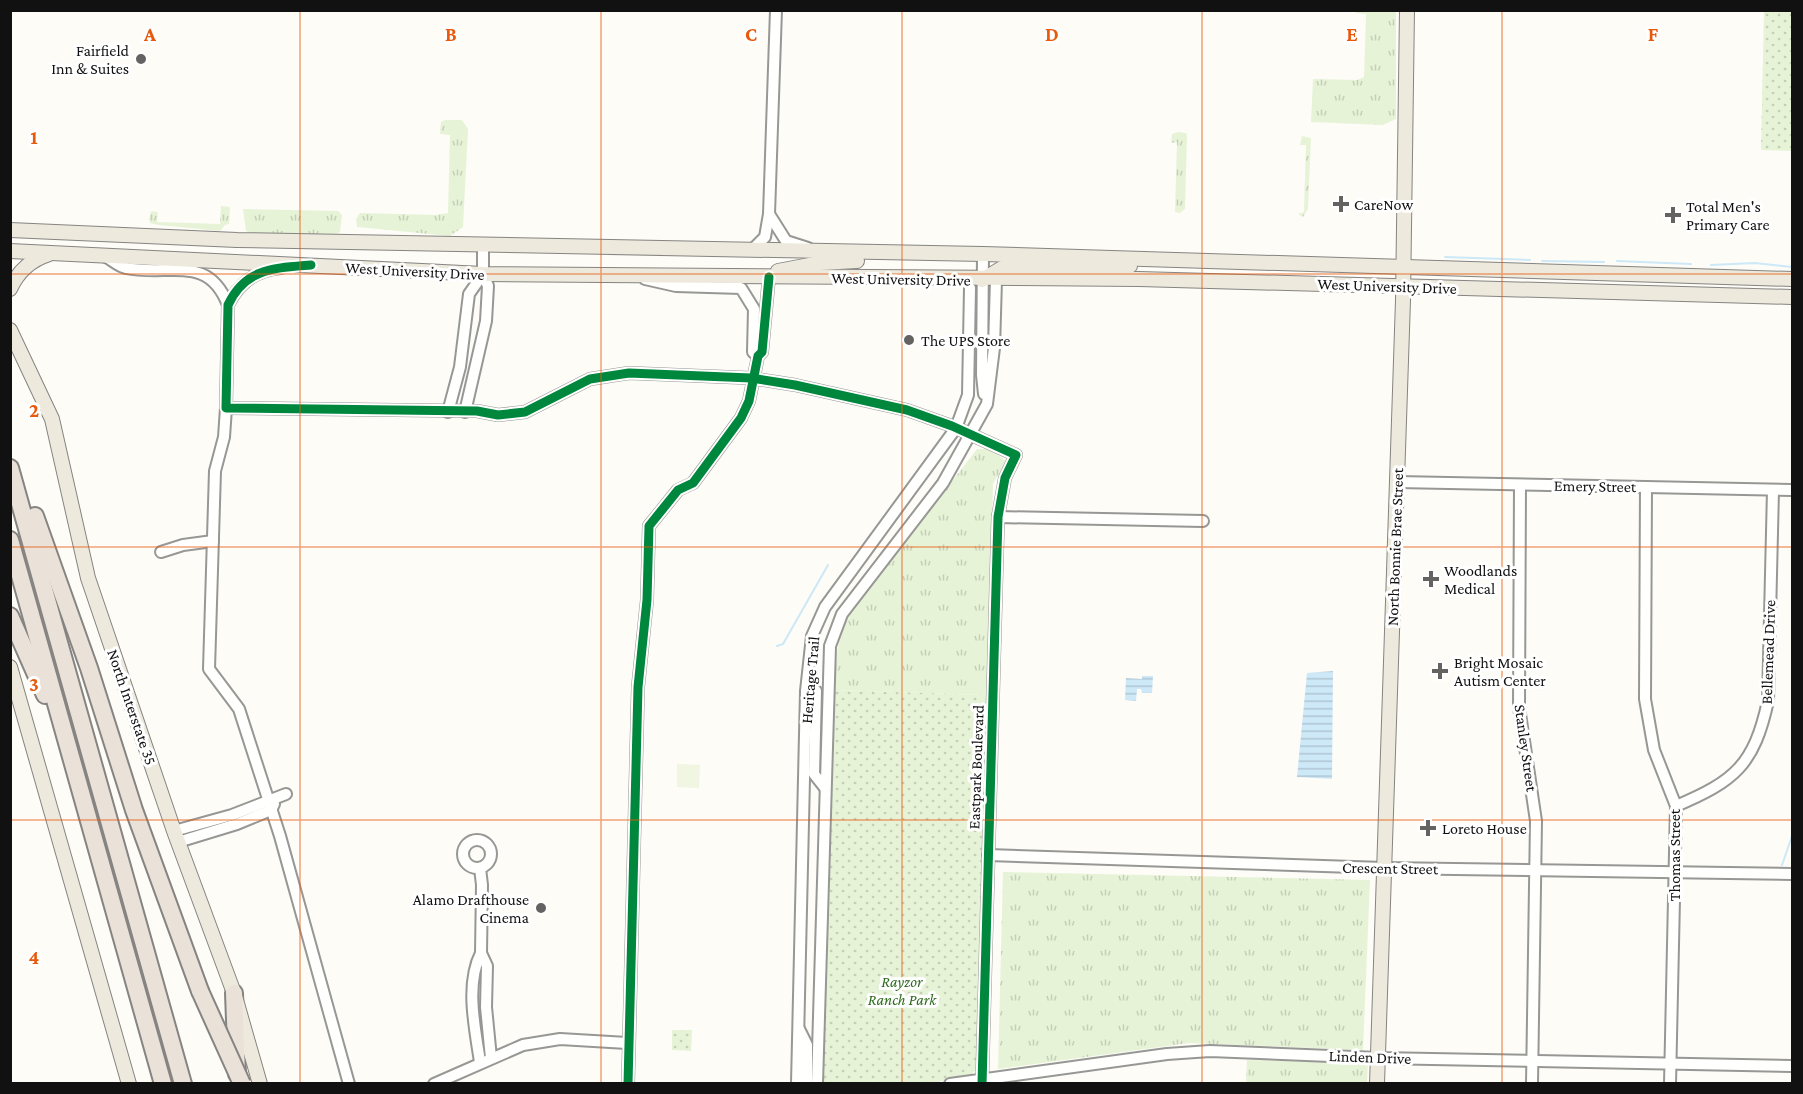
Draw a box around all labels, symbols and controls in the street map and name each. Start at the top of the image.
text: A [143,23,157,45]
text: B [445,23,457,45]
text: C [745,23,757,45]
text: D [1045,23,1059,45]
text: E [1346,23,1358,45]
text: F [1648,23,1659,45]
place label: Fairfield Inn & Suites [51,42,130,77]
marker: Fairfield Inn & Suites [134,52,148,66]
text: 1 [30,126,38,148]
marker: CareNow [1332,195,1350,213]
place label: CareNow [1354,196,1413,213]
place label: Total Men's Primary Care [1686,198,1769,234]
marker: Total Men's Primary Care [1664,206,1682,224]
street label: West University Drive [345,259,485,284]
street label: West University Drive [831,269,971,290]
street label: West University Drive [1317,275,1457,298]
place label: The UPS Store [921,332,1010,349]
marker: The UPS Store [902,333,916,347]
text: 2 [29,399,39,421]
street label: North Bonnie Brae Street [1384,467,1406,626]
street label: Emery Street [1554,477,1637,496]
place label: Woodlands Medical [1444,562,1517,597]
marker: Woodlands Medical [1422,570,1440,588]
street label: Bellemead Drive [1758,599,1778,705]
street label: Heritage Trail [798,636,823,724]
street label: North Interstate 35 [104,647,160,767]
place label: Bright Mosaic Autism Center [1454,654,1546,689]
marker: Bright Mosaic Autism Center [1431,662,1449,680]
text: 3 [29,673,39,695]
street label: Stanley Street [1510,703,1541,793]
street label: Eastpark Boulevard [965,704,988,830]
street label: Thomas Street [1666,808,1683,901]
marker: Loreto House [1419,819,1437,837]
place label: Loreto House [1442,820,1527,837]
street label: Crescent Street [1342,859,1439,877]
place label: Alamo Drafthouse Cinema [413,891,530,926]
marker: Alamo Drafthouse Cinema [534,901,548,915]
text: 4 [29,946,40,968]
park label: Rayzor Ranch Park [868,973,937,1008]
street label: Linden Drive [1328,1047,1412,1067]

